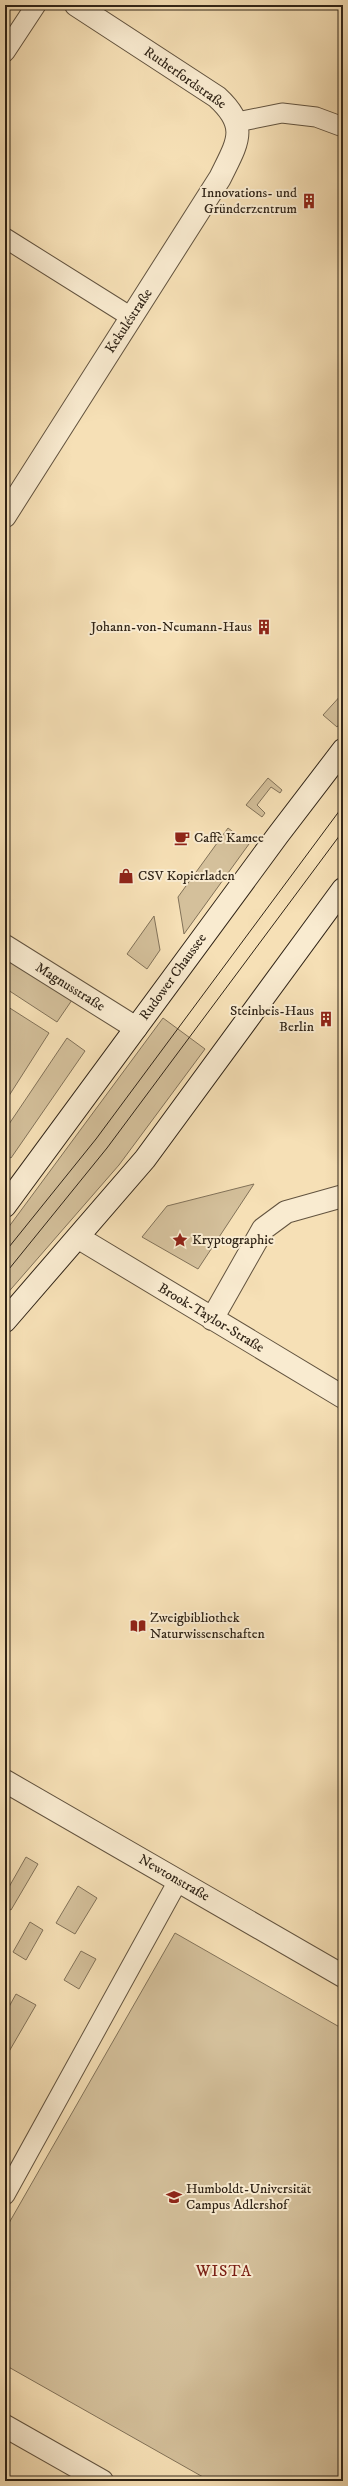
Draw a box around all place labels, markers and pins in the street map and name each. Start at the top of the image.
place label: Innovations- und Gründerzentrum [201,184,297,218]
building icon: Innovations- und Gründerzentrum [300,192,318,210]
place label: Johann-von-Neumann-Haus [89,618,252,636]
building icon: Johann-von-Neumann-Haus [255,618,273,636]
cafe icon: Caffè Kamee [173,829,191,847]
place label: Caffè Kamee [194,829,264,847]
shop icon: CSV Kopierladen [117,867,135,885]
place label: CSV Kopierladen [138,867,236,885]
place label: Steinbeis-Haus Berlin [230,1002,315,1036]
building icon: Steinbeis-Haus Berlin [317,1010,335,1028]
place icon: Kryptographie [171,1231,189,1249]
place label: Kryptographie [192,1231,274,1249]
place label: Zweigbibliothek Naturwissenschaften [150,1609,265,1643]
library icon: Zweigbibliothek Naturwissenschaften [129,1617,147,1635]
place label: Humboldt-Universität Campus Adlershof [186,2180,312,2214]
school or university icon: Humboldt-Universität Campus Adlershof [165,2188,183,2206]

